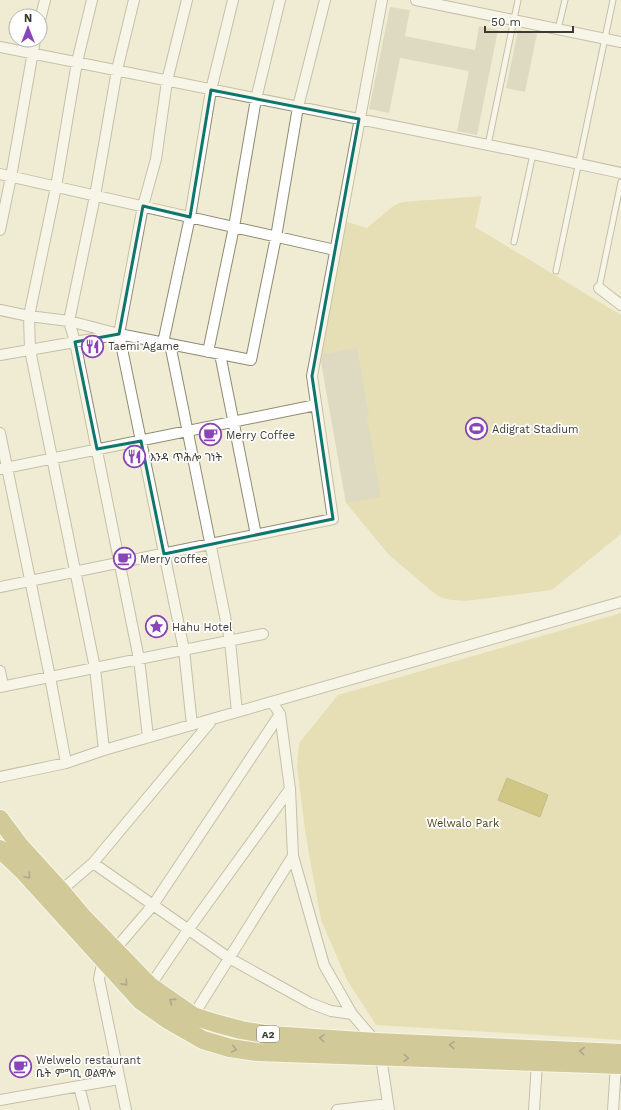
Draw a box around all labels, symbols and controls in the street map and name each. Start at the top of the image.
north arrow [8,8,48,48]
scale bar [485,8,573,34]
text: N [24,12,32,25]
text: 50 m [491,15,521,29]
restaurant icon: Taemi Agame [80,333,106,359]
place label: Taemi Agame [108,340,179,353]
sports icon: Adigrat Stadium [464,416,490,442]
cafe icon: Merry Coffee [198,422,224,448]
place label: Adigrat Stadium [492,423,579,436]
place label: Merry Coffee [226,429,295,442]
restaurant icon: እንዳ ጥሕሎ ገነት [121,444,147,470]
place label: እንዳ ጥሕሎ ገነት [150,451,222,464]
cafe icon: Merry coffee [111,546,137,572]
place label: Merry coffee [140,553,208,566]
place icon: Hahu Hotel [143,614,169,640]
place label: Hahu Hotel [172,621,233,634]
park label: Welwalo Park [427,817,499,830]
one-way arrow [23,871,30,879]
one-way arrow [120,978,127,986]
one-way arrow [169,999,176,1006]
road number: A2 [257,1026,279,1042]
one-way arrow [319,1034,325,1043]
one-way arrow [449,1041,455,1050]
one-way arrow [231,1044,237,1052]
one-way arrow [579,1047,585,1055]
cafe icon: Welwelo restaurant ቤት ምግቢ ወልዋሎ [7,1053,33,1079]
place label: Welwelo restaurant ቤት ምግቢ ወልዋሎ [36,1054,141,1080]
one-way arrow [403,1054,409,1062]

